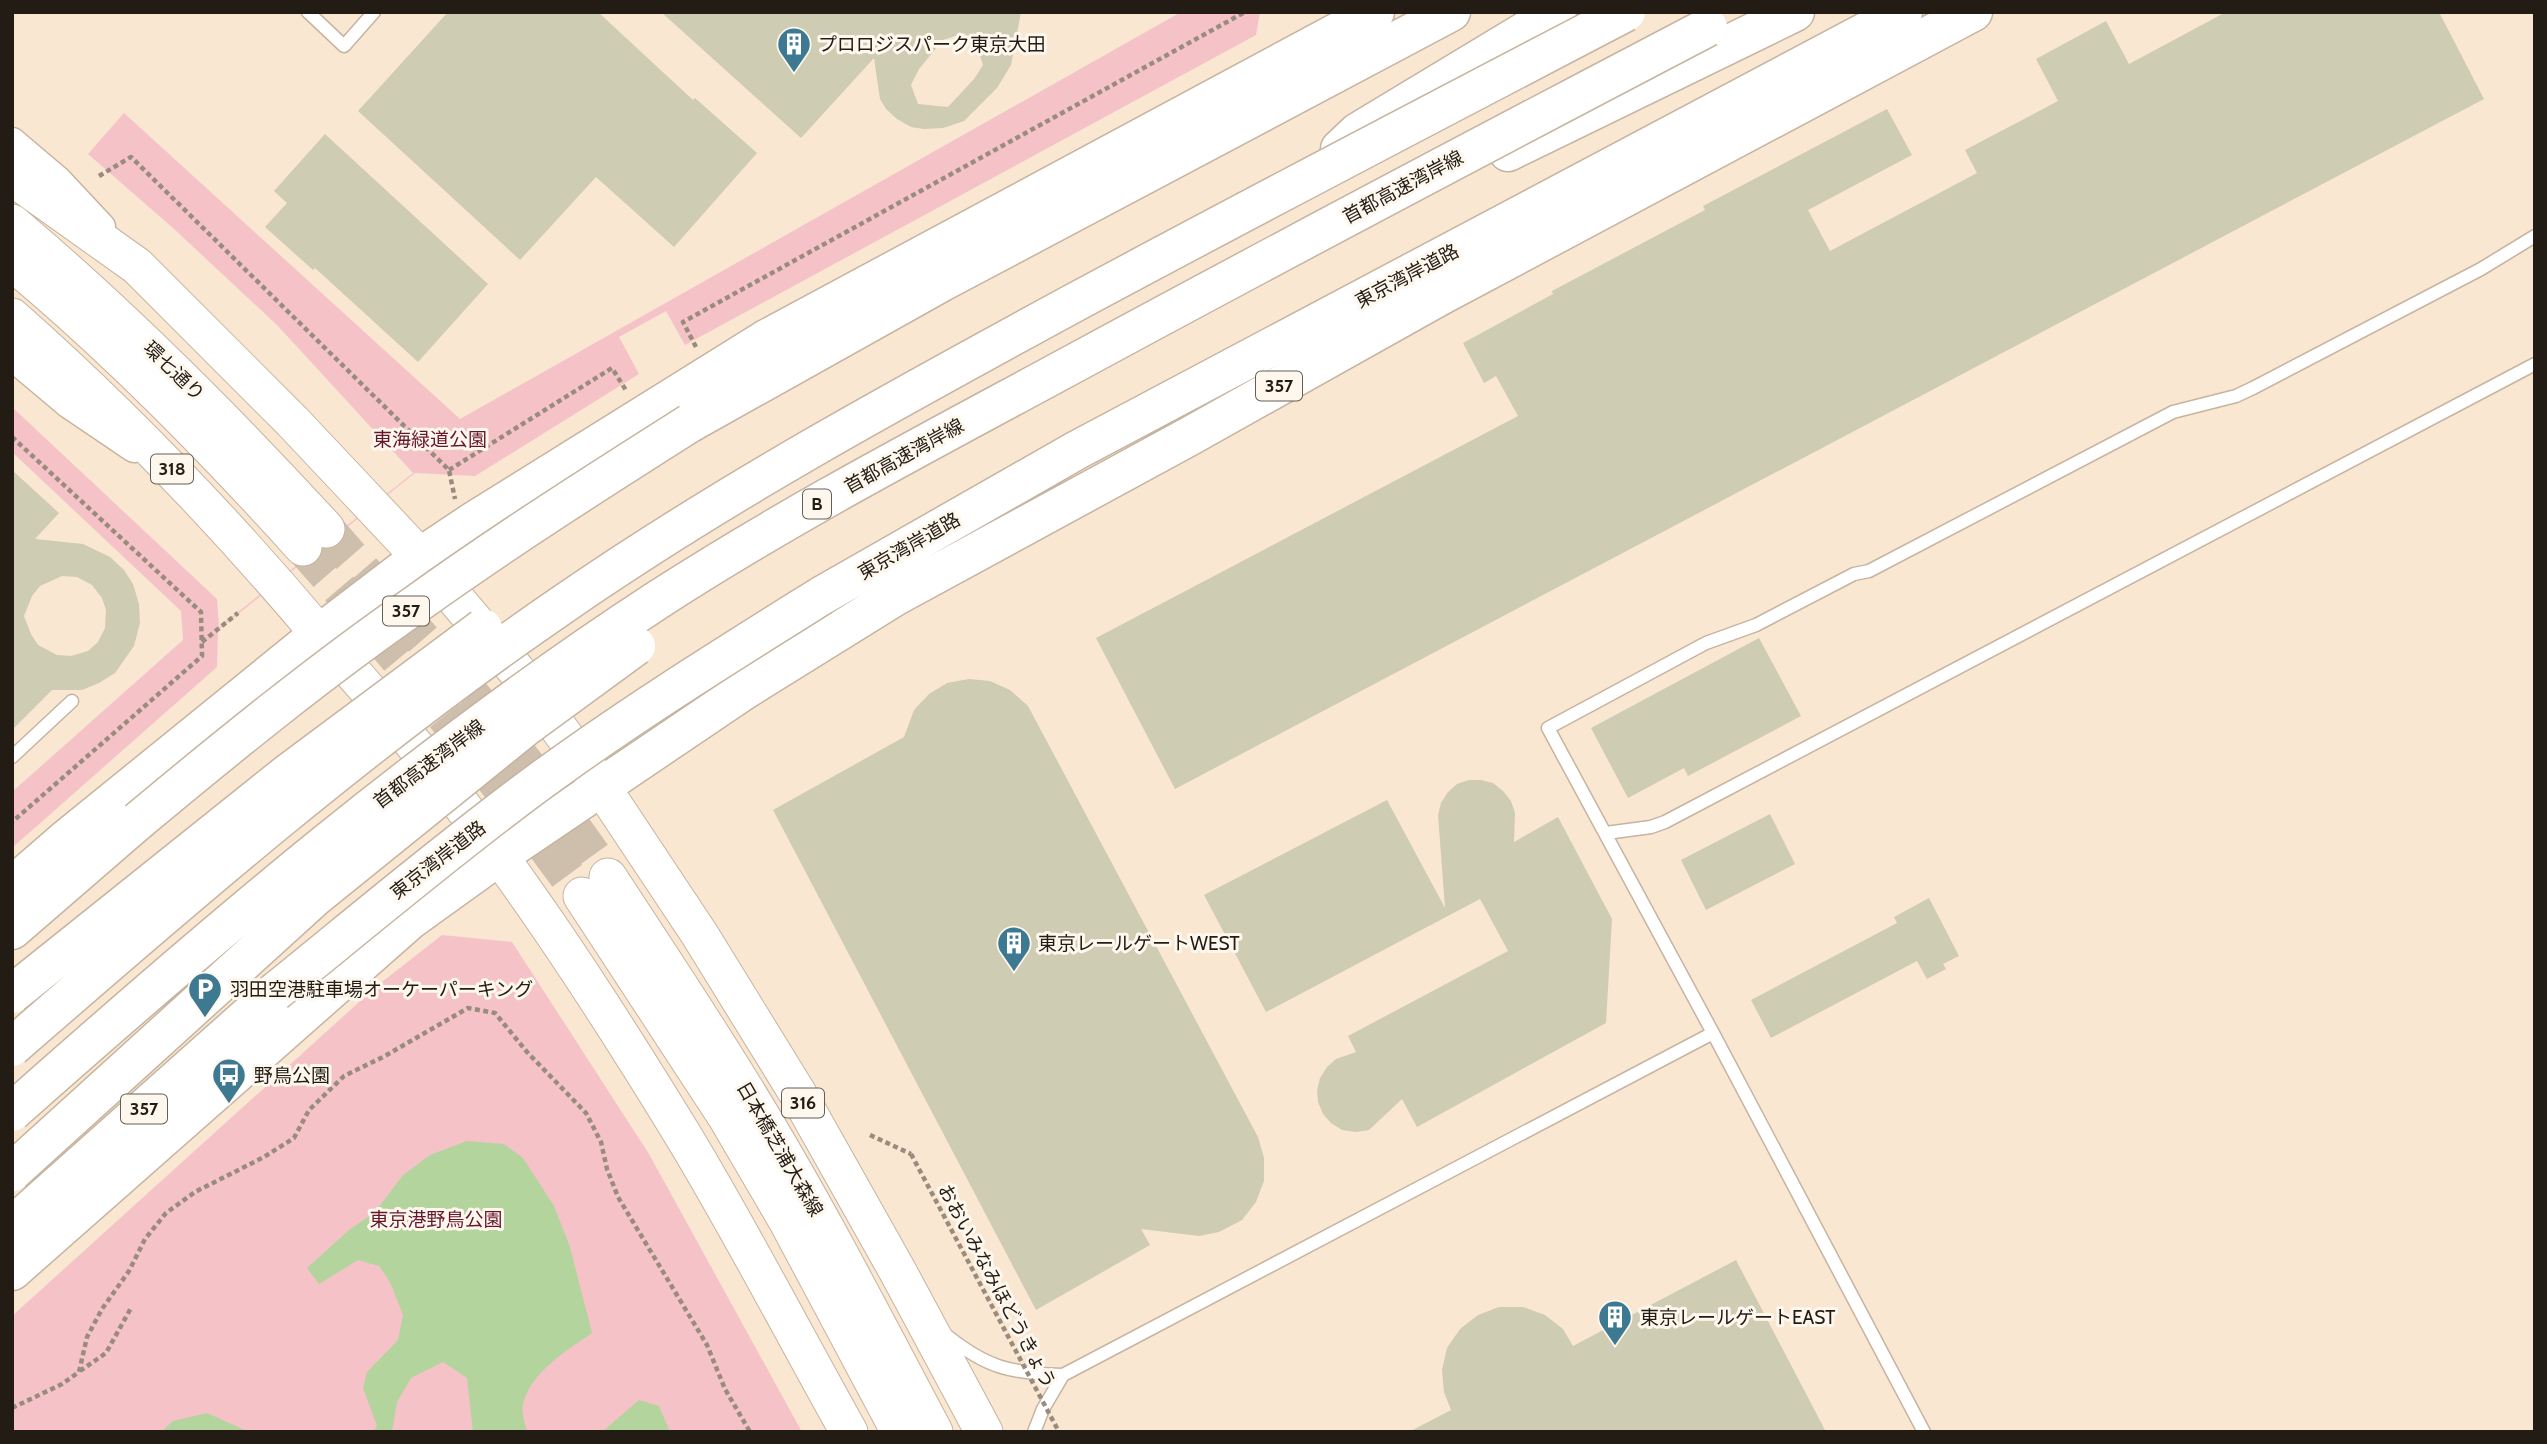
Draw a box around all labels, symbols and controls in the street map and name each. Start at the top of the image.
building icon: プロロジスパーク東京大田 [775,25,813,74]
place label: プロロジスパーク東京大田 [818,33,1046,56]
street label: 首都高速湾岸線 [1339,146,1467,228]
street label: 東京湾岸道路 [1351,239,1463,313]
street label: 環七通り [139,336,209,406]
road number: 357 [1256,372,1302,400]
street label: 首都高速湾岸線 [840,414,968,498]
park label: 東海緑道公園 [373,428,487,451]
road number: 318 [151,454,193,484]
road number: B [803,490,831,518]
street label: 東京湾岸道路 [854,508,964,584]
road number: 357 [383,596,429,626]
street label: 首都高速湾岸線 [369,715,489,813]
street label: 東京湾岸道路 [386,816,490,904]
building icon: 東京レールゲートWEST [995,924,1033,973]
place label: 東京レールゲートWEST [1038,932,1240,955]
parking icon: 羽田空港駐車場オーケーパーキング [186,970,224,1019]
place label: 羽田空港駐車場オーケーパーキング [230,978,533,1001]
bus stop icon: 野鳥公園 [210,1056,248,1105]
place label: 野鳥公園 [254,1064,330,1087]
street label: 日本橋芝浦大森線 [732,1077,828,1221]
road number: 316 [782,1088,824,1118]
road number: 357 [121,1094,167,1124]
street label: おおいみなみほどうきょう [933,1180,1061,1392]
park label: 東京港野鳥公園 [369,1208,503,1231]
building icon: 東京レールゲートEAST [1596,1298,1634,1347]
place label: 東京レールゲートEAST [1640,1306,1835,1329]

